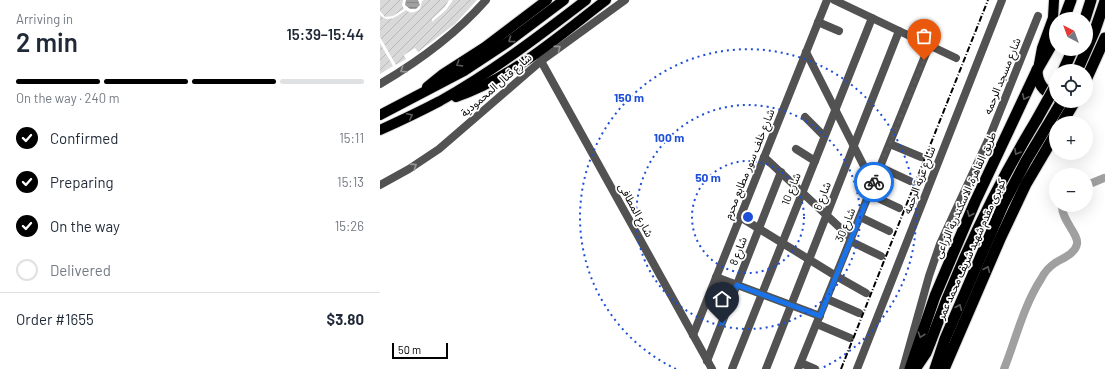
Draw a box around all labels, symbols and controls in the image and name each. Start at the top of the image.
text: Arriving in [16,11,73,27]
north arrow [1049,12,1093,56]
map controls [1049,12,1093,212]
pin [907,19,941,60]
text: 15:39–15:44 [286,25,364,43]
icon: bag [913,25,935,47]
text: 2 min [16,26,78,57]
one-way arrow [508,35,515,42]
street label: شارع مسجد الرحمه [980,35,1025,117]
one-way arrow [553,46,560,53]
street label: شارع قنال المحمودية [458,50,535,120]
one-way arrow [456,60,463,67]
button: locate [1049,64,1093,108]
one-way arrow [400,65,407,73]
text: On the way · 240 m [16,90,119,106]
text: 150 m [614,90,644,104]
one-way arrow [1022,92,1030,100]
street label: شارع خلف سور مطابع محرم [720,107,779,221]
one-way arrow [406,113,414,121]
button: + [1049,116,1093,160]
icon: check [16,127,38,149]
text: Confirmed [50,129,118,147]
text: 15:11 [339,130,364,146]
text: 100 m [654,130,684,144]
street label: طريق القاهرة, الاسكندرية الزراعى [931,130,999,260]
street label: شارع عزبة الرحمه [900,144,939,216]
one-way arrow [1015,148,1022,155]
courier [854,162,894,202]
one-way arrow [410,163,417,170]
button: − [1049,168,1093,212]
text: 50 m [695,170,721,184]
street label: شارع 10 [778,170,805,208]
icon: check [16,171,38,193]
icon: bike [863,171,885,193]
text: Preparing [50,173,114,191]
text: 15:13 [337,174,364,190]
street label: كوبرى مقدم شهيد شريف محمد عمر [933,176,1009,323]
street label: شارع 6 [810,179,835,213]
street label: شارع المطافى [615,181,657,240]
street label: شارع 30 [832,206,859,244]
centre of rings [741,210,755,224]
one-way arrow [967,210,975,218]
icon: check [16,215,38,237]
text: On the way [50,217,120,235]
text: 15:26 [335,218,364,234]
street label: شارع 8 [726,234,751,268]
text: Delivered [50,261,111,279]
one-way arrow [982,265,990,273]
pin [705,282,739,323]
icon: home [711,288,733,310]
one-way arrow [954,303,962,310]
text: Order #1655 [16,310,94,328]
text: $3.80 [327,310,364,328]
one-way arrow [918,331,926,338]
scale bar [392,341,448,360]
text: 50 m [398,343,421,356]

